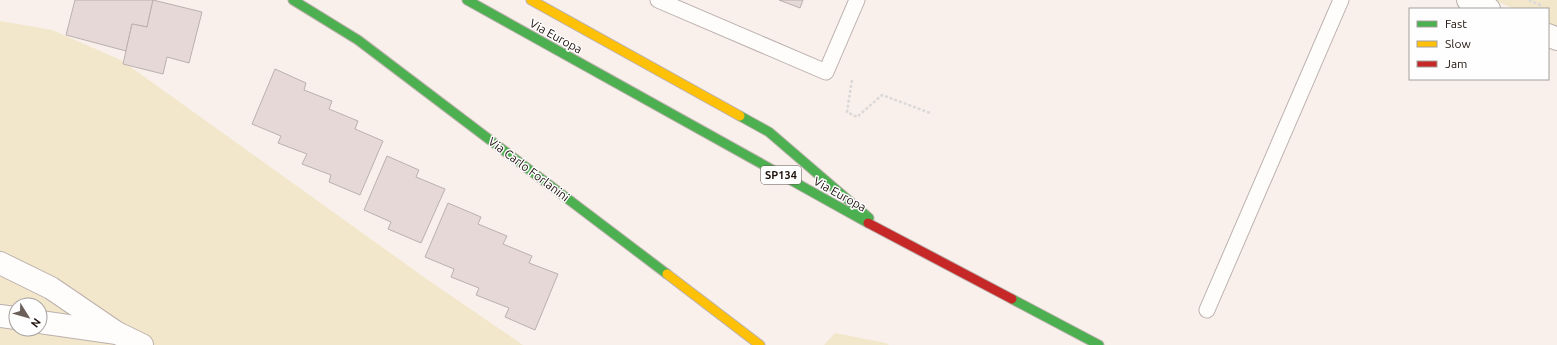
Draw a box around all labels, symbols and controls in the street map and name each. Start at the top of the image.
legend [1409,8,1549,80]
street label: Via Europa [527,16,585,56]
text: Fast [1445,17,1467,30]
text: Slow [1445,37,1471,50]
text: Jam [1445,57,1467,70]
street label: Via Carlo Forlanini [486,134,572,204]
road number: SP134 [761,166,801,184]
street label: Via Europa [811,174,869,214]
north arrow [8,297,48,337]
text: N [29,316,43,330]

